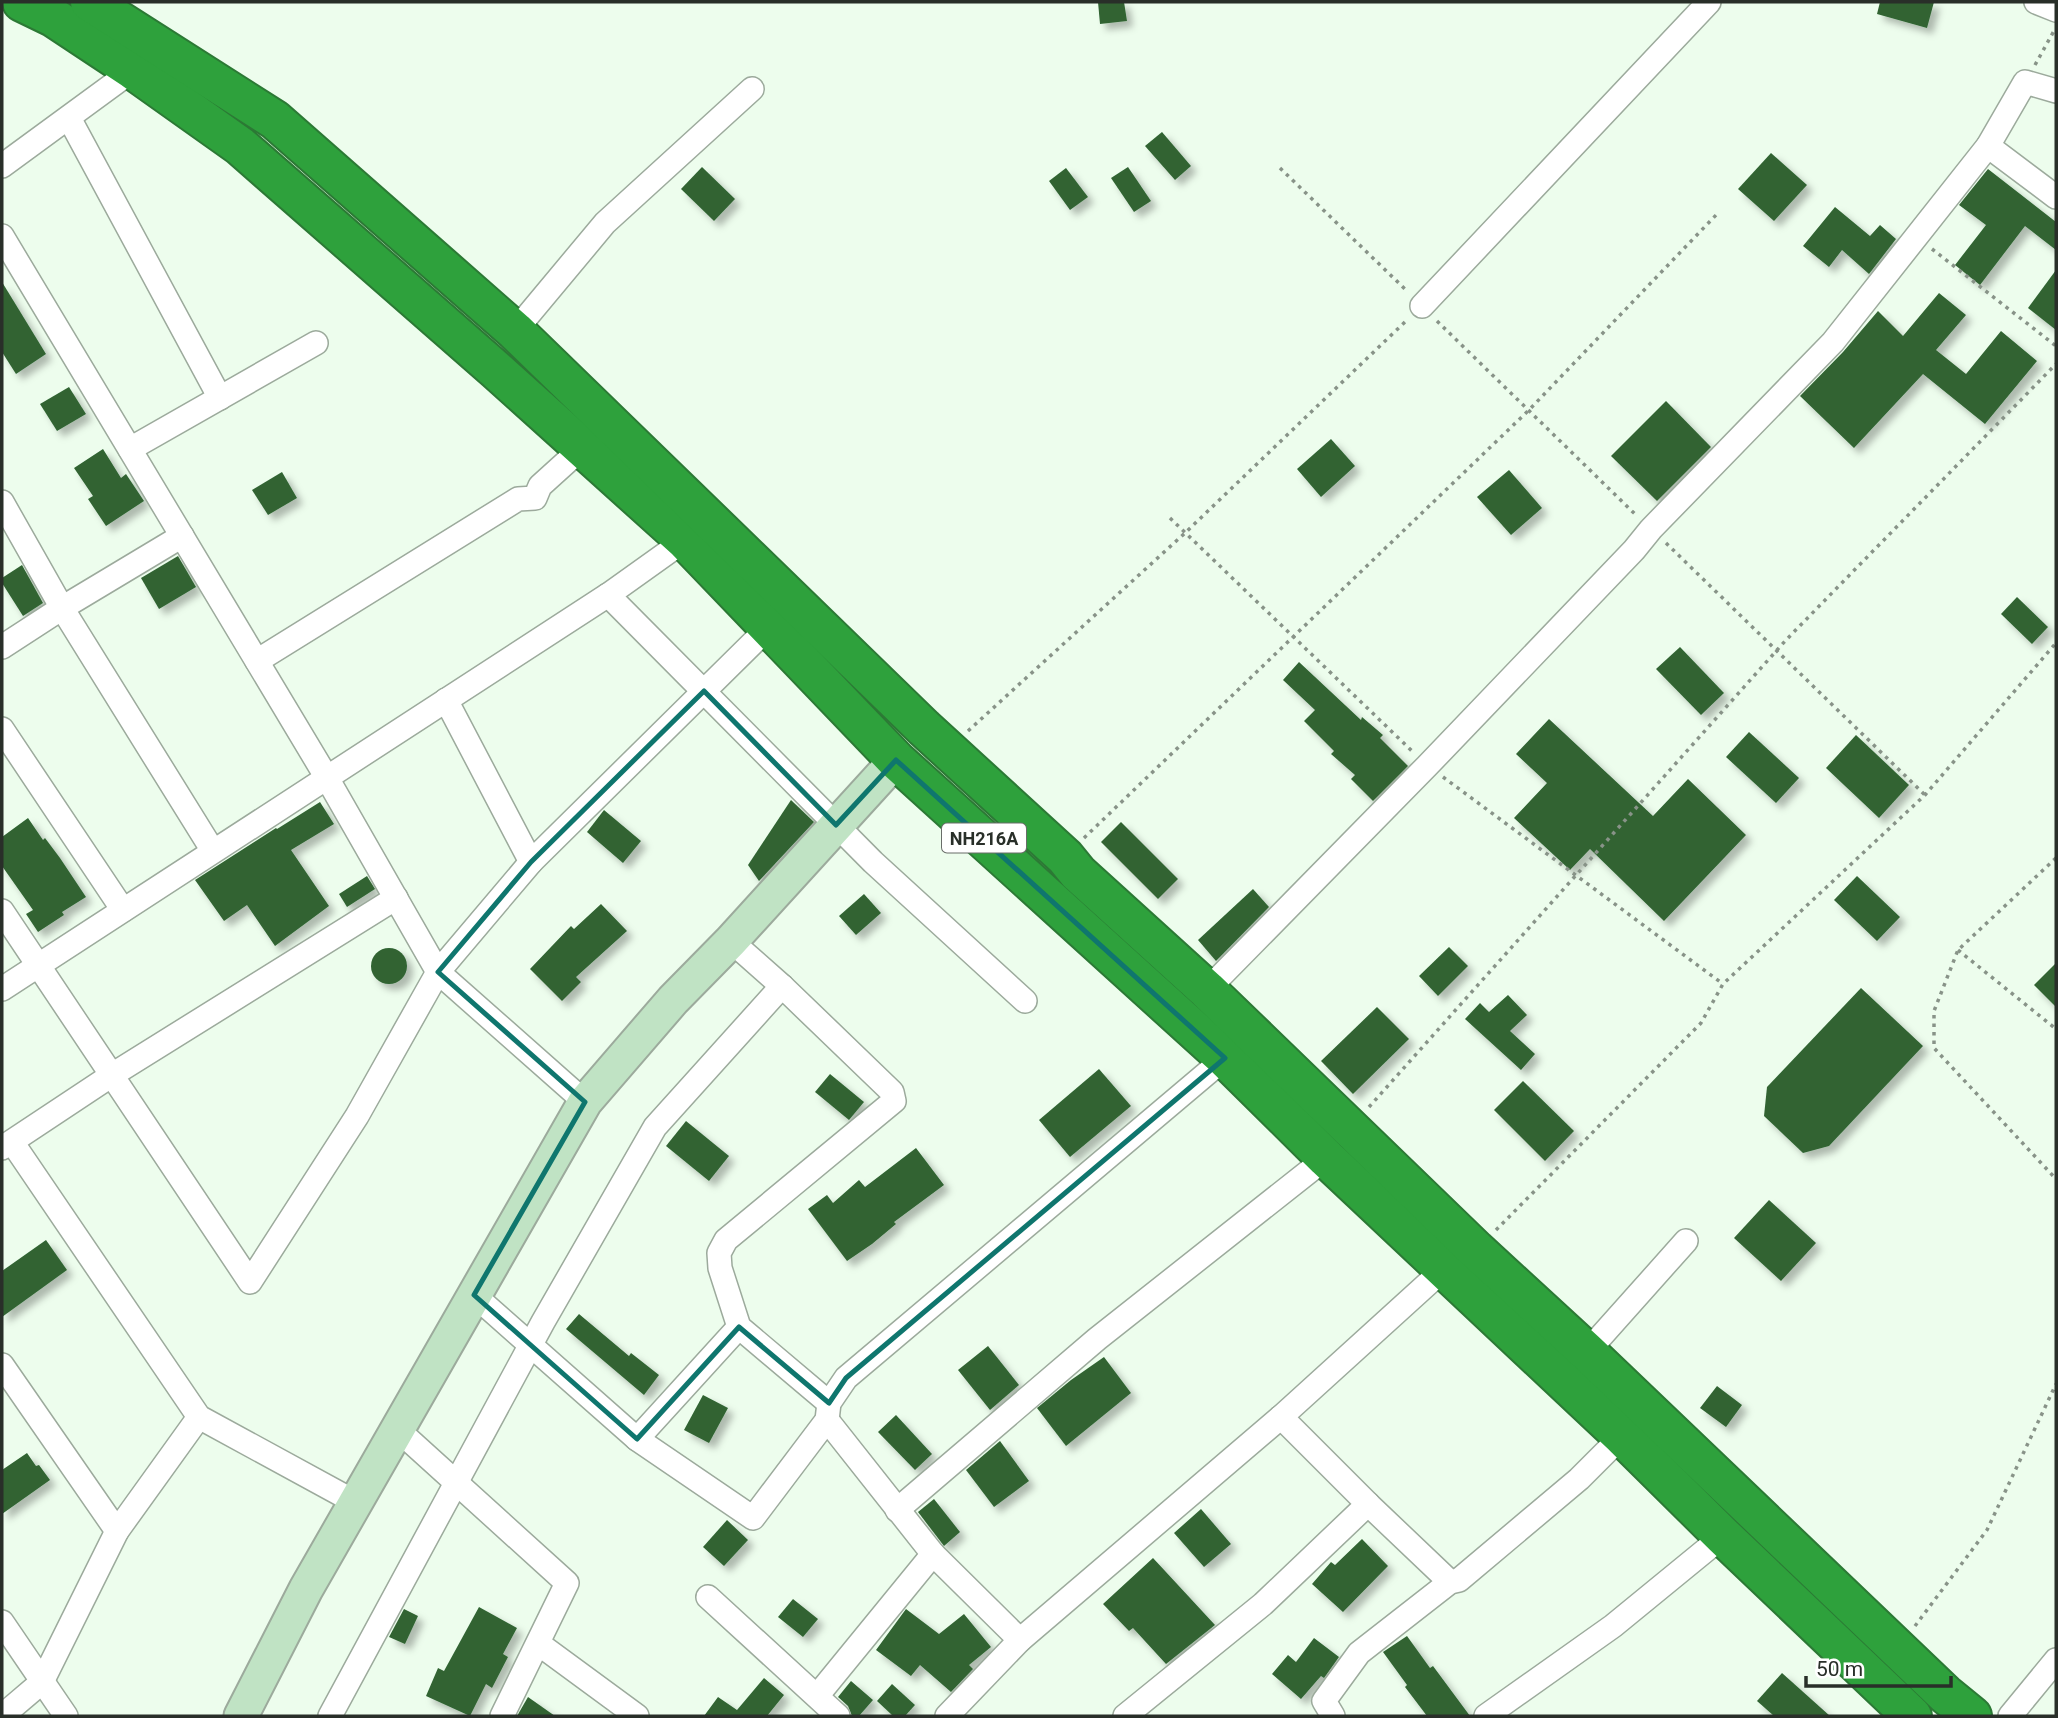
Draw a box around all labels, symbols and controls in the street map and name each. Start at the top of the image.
road number: NH216A [942,824,1026,852]
scale bar [1806,1644,1951,1688]
text: 50 m [1816,1657,1863,1681]

